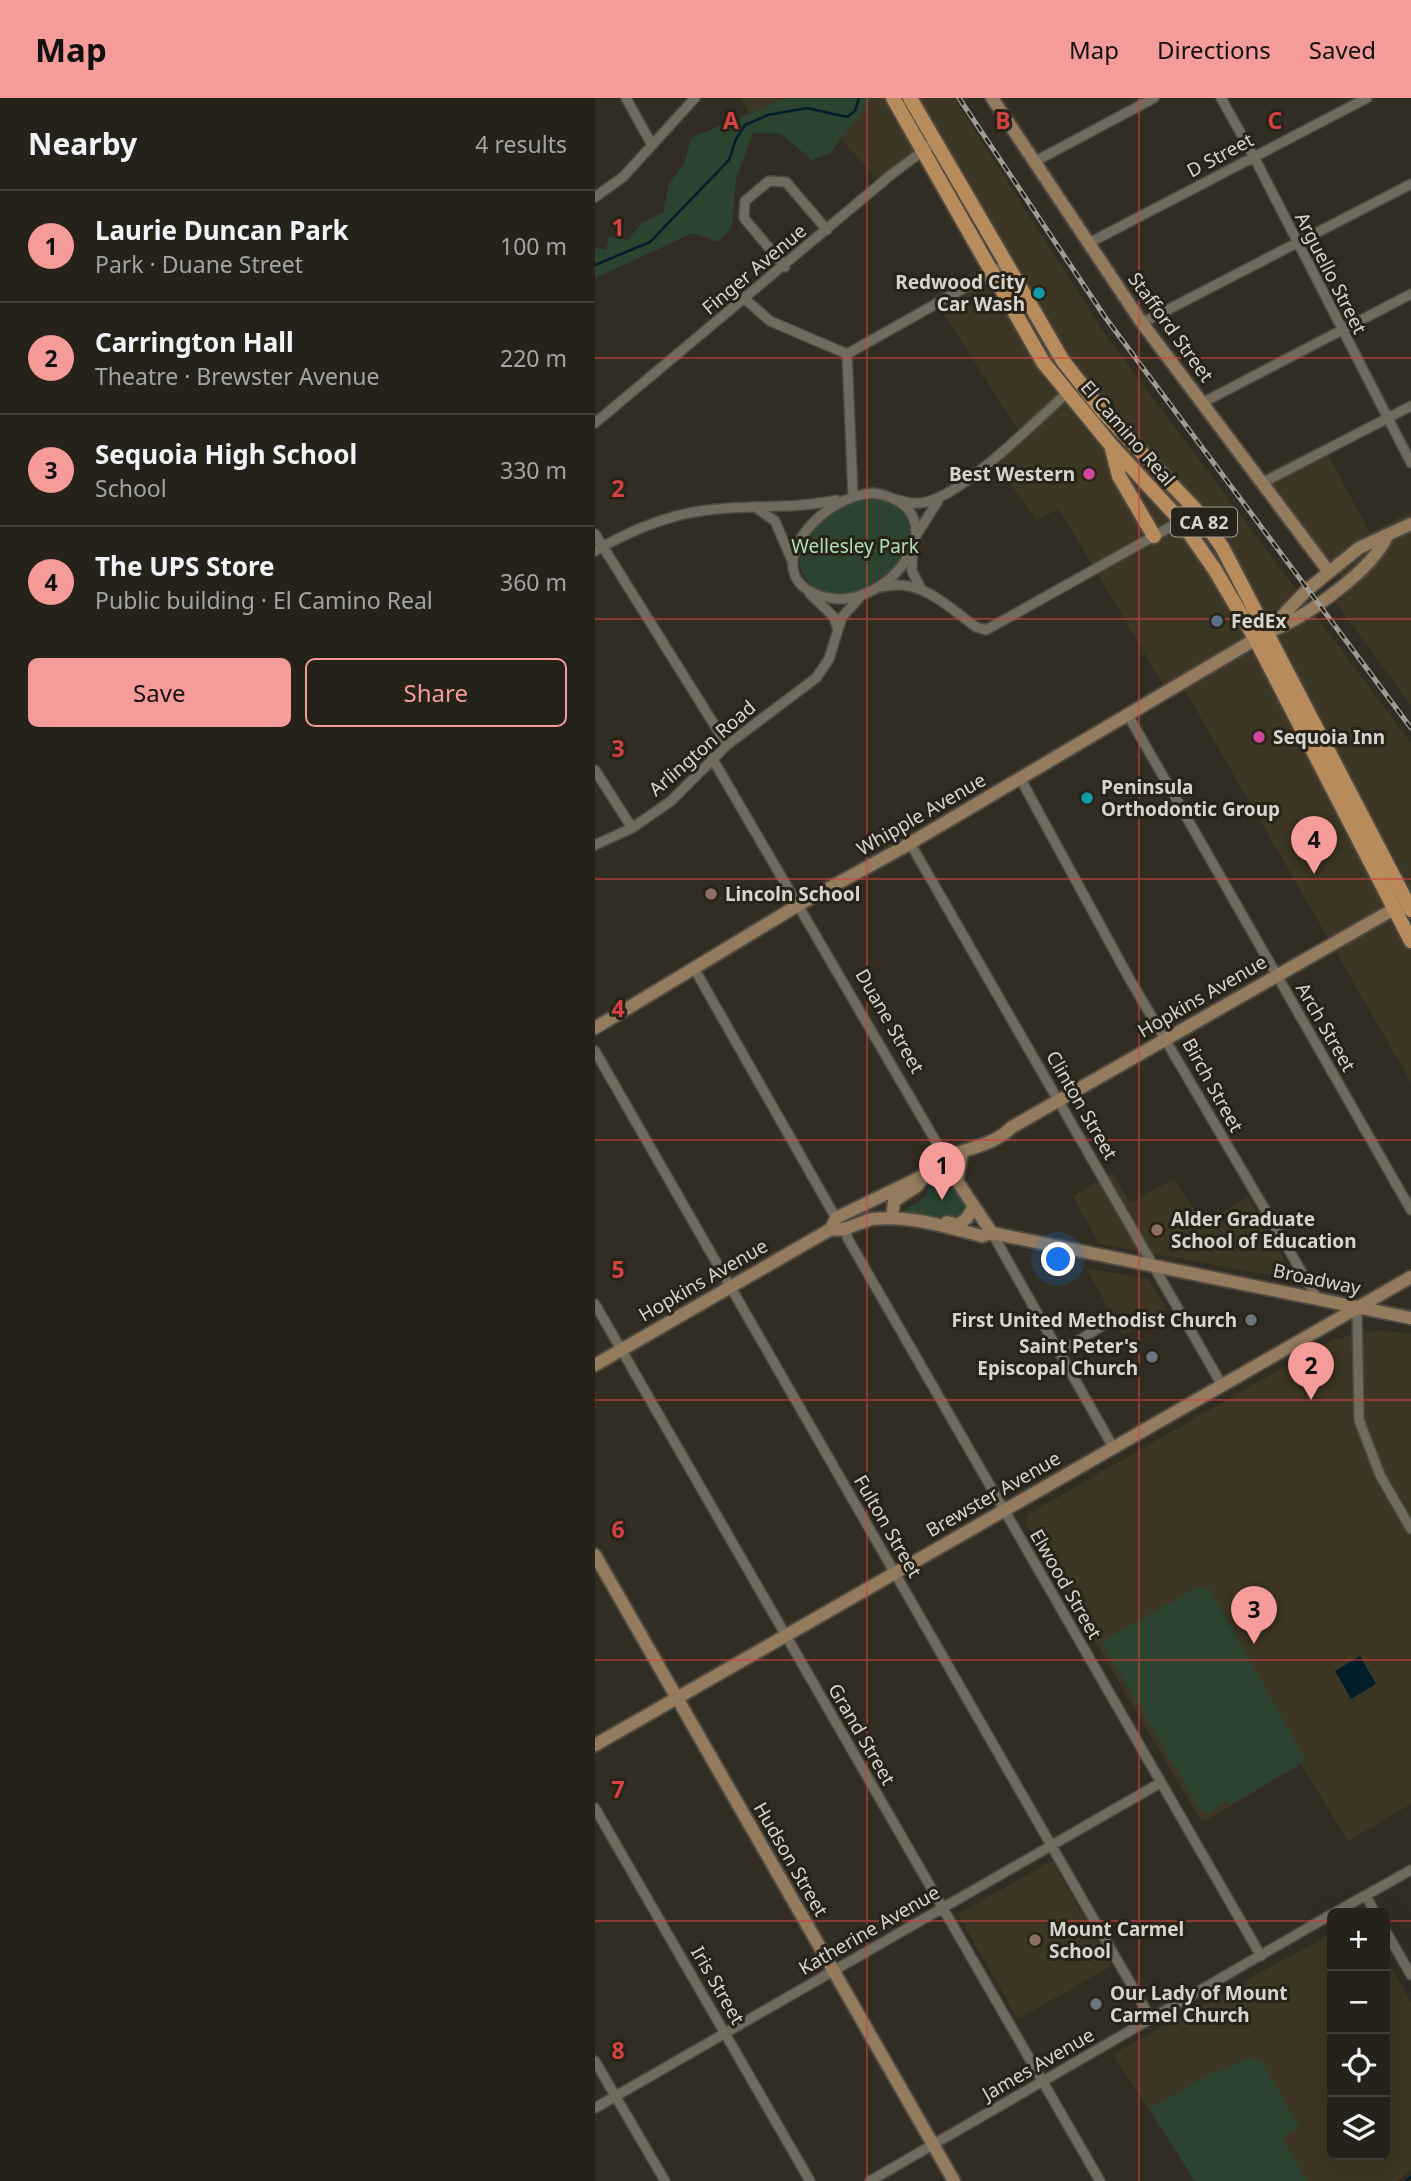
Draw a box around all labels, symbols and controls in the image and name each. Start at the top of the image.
text: Map [35,27,107,72]
text: Map [1069,33,1119,66]
text: Directions [1157,33,1271,66]
text: Saved [1309,33,1376,66]
text: A [723,104,739,136]
text: B [995,104,1011,136]
text: C [1268,104,1283,136]
text: Nearby [28,123,137,164]
street label: D Street [1182,127,1258,183]
text: 4 results [475,128,567,160]
street label: Arguello Street [1289,208,1373,338]
text: 1 [611,211,625,243]
text: Laurie Duncan Park [95,212,349,248]
street label: Finger Avenue [696,218,812,320]
text: 1 [44,230,58,262]
text: 100 m [500,230,567,262]
text: Park · Duane Street [95,248,303,280]
street label: Stafford Street [1122,267,1220,387]
place label: Redwood City Car Wash [895,269,1025,317]
marker: Redwood City Car Wash [1031,285,1047,301]
text: Carrington Hall [95,324,294,360]
text: 2 [44,342,58,374]
text: 220 m [500,342,567,374]
text: Theatre · Brewster Avenue [95,360,379,392]
street label: El Camino Real [1075,375,1181,491]
text: Sequoia High School [95,436,357,472]
text: 3 [44,454,58,486]
text: 330 m [500,454,567,486]
place label: Best Western [949,461,1075,487]
marker: Best Western [1081,466,1097,482]
text: School [95,472,167,504]
text: 2 [611,472,625,504]
road number: CA 82 [1171,508,1237,536]
park label: Wellesley Park [791,533,919,559]
text: The UPS Store [95,548,275,584]
text: 4 [44,566,58,598]
text: 360 m [500,566,567,598]
text: Public building · El Camino Real [95,584,433,616]
place label: FedEx [1231,608,1286,634]
marker: FedEx [1209,613,1225,629]
button: Save [28,658,291,727]
button: Share [305,658,567,727]
street label: Arlington Road [643,694,761,802]
place label: Sequoia Inn [1273,724,1385,750]
marker: Sequoia Inn [1251,729,1267,745]
text: 3 [611,732,625,764]
street label: Whipple Avenue [852,767,990,861]
place label: Peninsula Orthodontic Group [1101,774,1280,822]
marker: Peninsula Orthodontic Group [1079,790,1095,806]
pin: 4 [1291,816,1337,874]
place label: Lincoln School [725,881,860,907]
marker: Lincoln School [703,886,719,902]
street label: Hopkins Avenue [1133,949,1271,1043]
street label: Duane Street [850,964,931,1078]
street label: Arch Street [1290,978,1362,1076]
text: 4 [611,992,625,1024]
street label: Birch Street [1177,1033,1250,1137]
street label: Clinton Street [1040,1046,1124,1164]
pin: 1 [919,1142,965,1200]
place label: Alder Graduate School of Education [1171,1206,1356,1254]
marker: Alder Graduate School of Education [1149,1222,1165,1238]
street label: Hopkins Avenue [634,1233,772,1327]
your location [1041,1242,1075,1276]
text: 5 [611,1253,625,1285]
street label: Broadway [1271,1257,1363,1301]
place label: First United Methodist Church [951,1307,1237,1333]
marker: First United Methodist Church [1243,1312,1259,1328]
place label: Saint Peter's Episcopal Church [977,1333,1138,1381]
pin: 2 [1288,1342,1334,1400]
marker: Saint Peter's Episcopal Church [1144,1349,1160,1365]
street label: Brewster Avenue [921,1445,1065,1543]
street label: Fulton Street [848,1470,928,1582]
text: 6 [611,1513,625,1545]
street label: Elwood Street [1024,1524,1108,1644]
pin: 3 [1231,1586,1277,1644]
street label: Grand Street [822,1678,902,1790]
text: 7 [611,1773,625,1805]
street label: Hudson Street [748,1797,834,1921]
street label: Katherine Avenue [794,1879,944,1981]
map controls [1327,1908,1390,2160]
button: + [1327,1908,1390,1971]
place label: Mount Carmel School [1049,1916,1184,1964]
marker: Mount Carmel School [1027,1932,1043,1948]
street label: Iris Street [685,1941,751,2029]
button: − [1327,1971,1390,2034]
place label: Our Lady of Mount Carmel Church [1110,1980,1288,2028]
marker: Our Lady of Mount Carmel Church [1088,1996,1104,2012]
street label: James Avenue [976,2021,1099,2108]
text: 8 [611,2034,625,2066]
button: locate [1327,2034,1390,2097]
button: layers [1327,2097,1390,2160]

